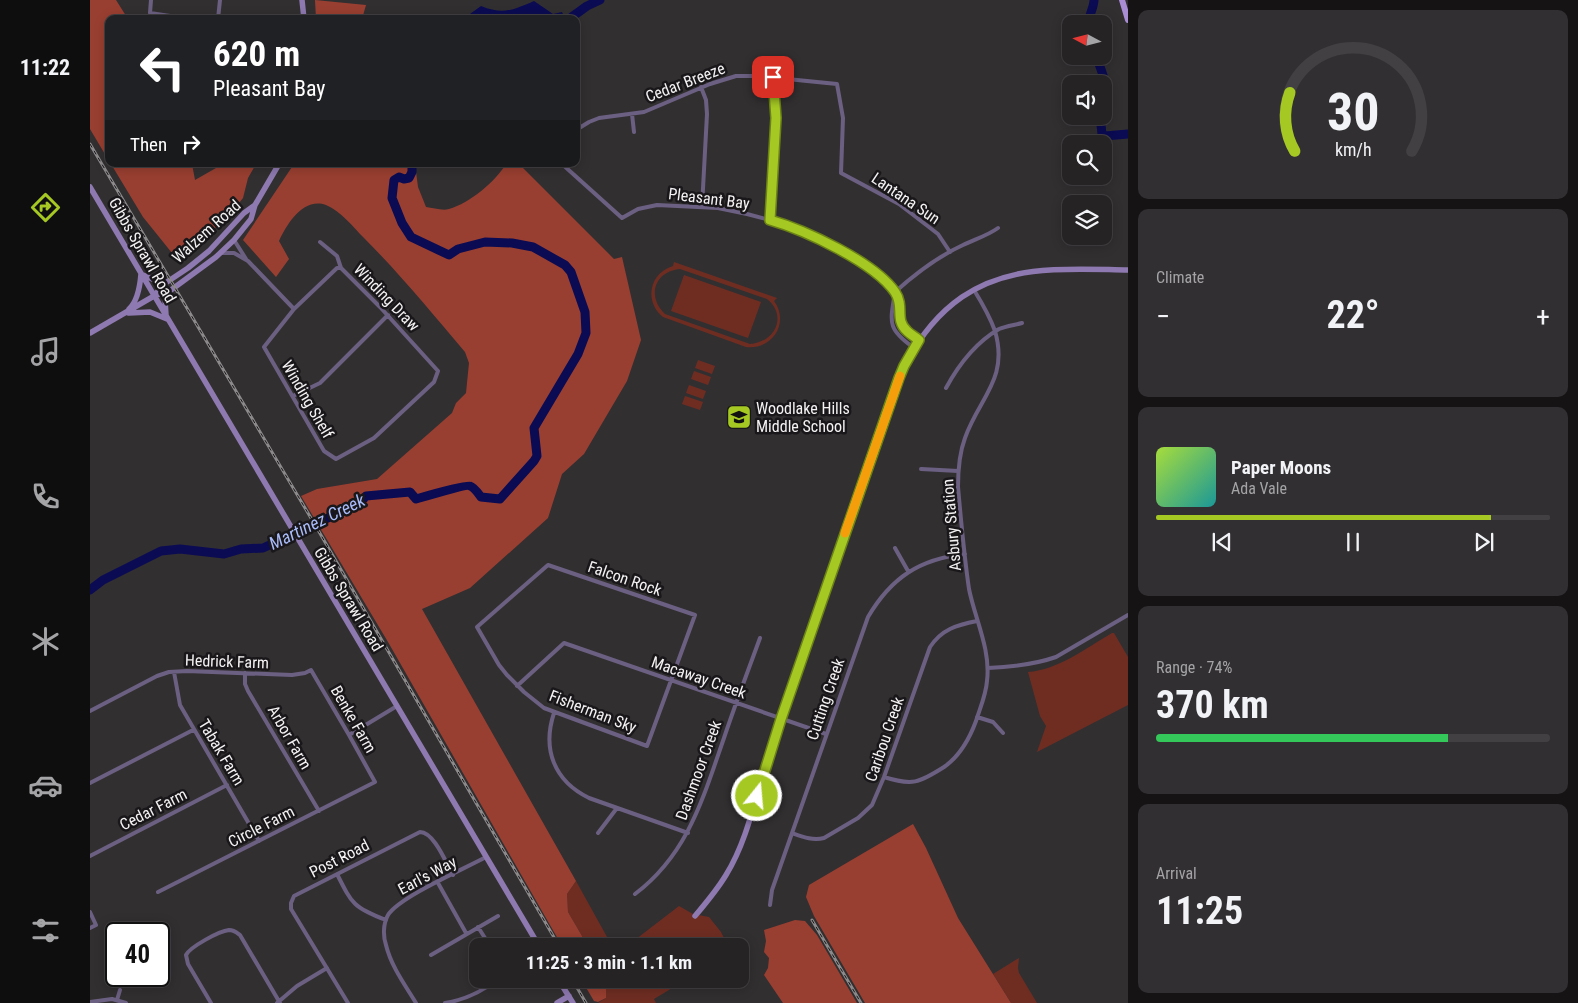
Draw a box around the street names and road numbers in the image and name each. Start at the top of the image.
street label: Cedar Breeze [643,59,728,106]
street label: Lantana Sun [868,169,943,228]
street label: Pleasant Bay [667,184,751,213]
street label: Gibbs Sprawl Road [105,194,180,306]
street label: Walzem Road [168,196,244,267]
street label: Winding Draw [350,260,423,335]
street label: Winding Shelf [278,357,337,442]
street label: Asbury Station [938,478,965,572]
street label: Gibbs Sprawl Road [310,544,387,655]
street label: Falcon Rock [585,557,665,600]
street label: Hedrick Farm [185,651,269,672]
street label: Macaway Creek [649,652,750,703]
street label: Cutting Creek [803,655,849,743]
street label: Benke Farm [327,682,380,756]
street label: Fisherman Sky [546,686,640,737]
street label: Caribou Creek [861,693,908,784]
street label: Arbor Farm [264,702,315,773]
street label: Tabak Farm [194,716,249,789]
street label: Dashmoor Creek [672,717,726,823]
street label: Cedar Farm [117,784,190,834]
street label: Circle Farm [225,802,297,851]
street label: Post Road [306,835,372,882]
street label: Earl's Way [395,852,460,899]

